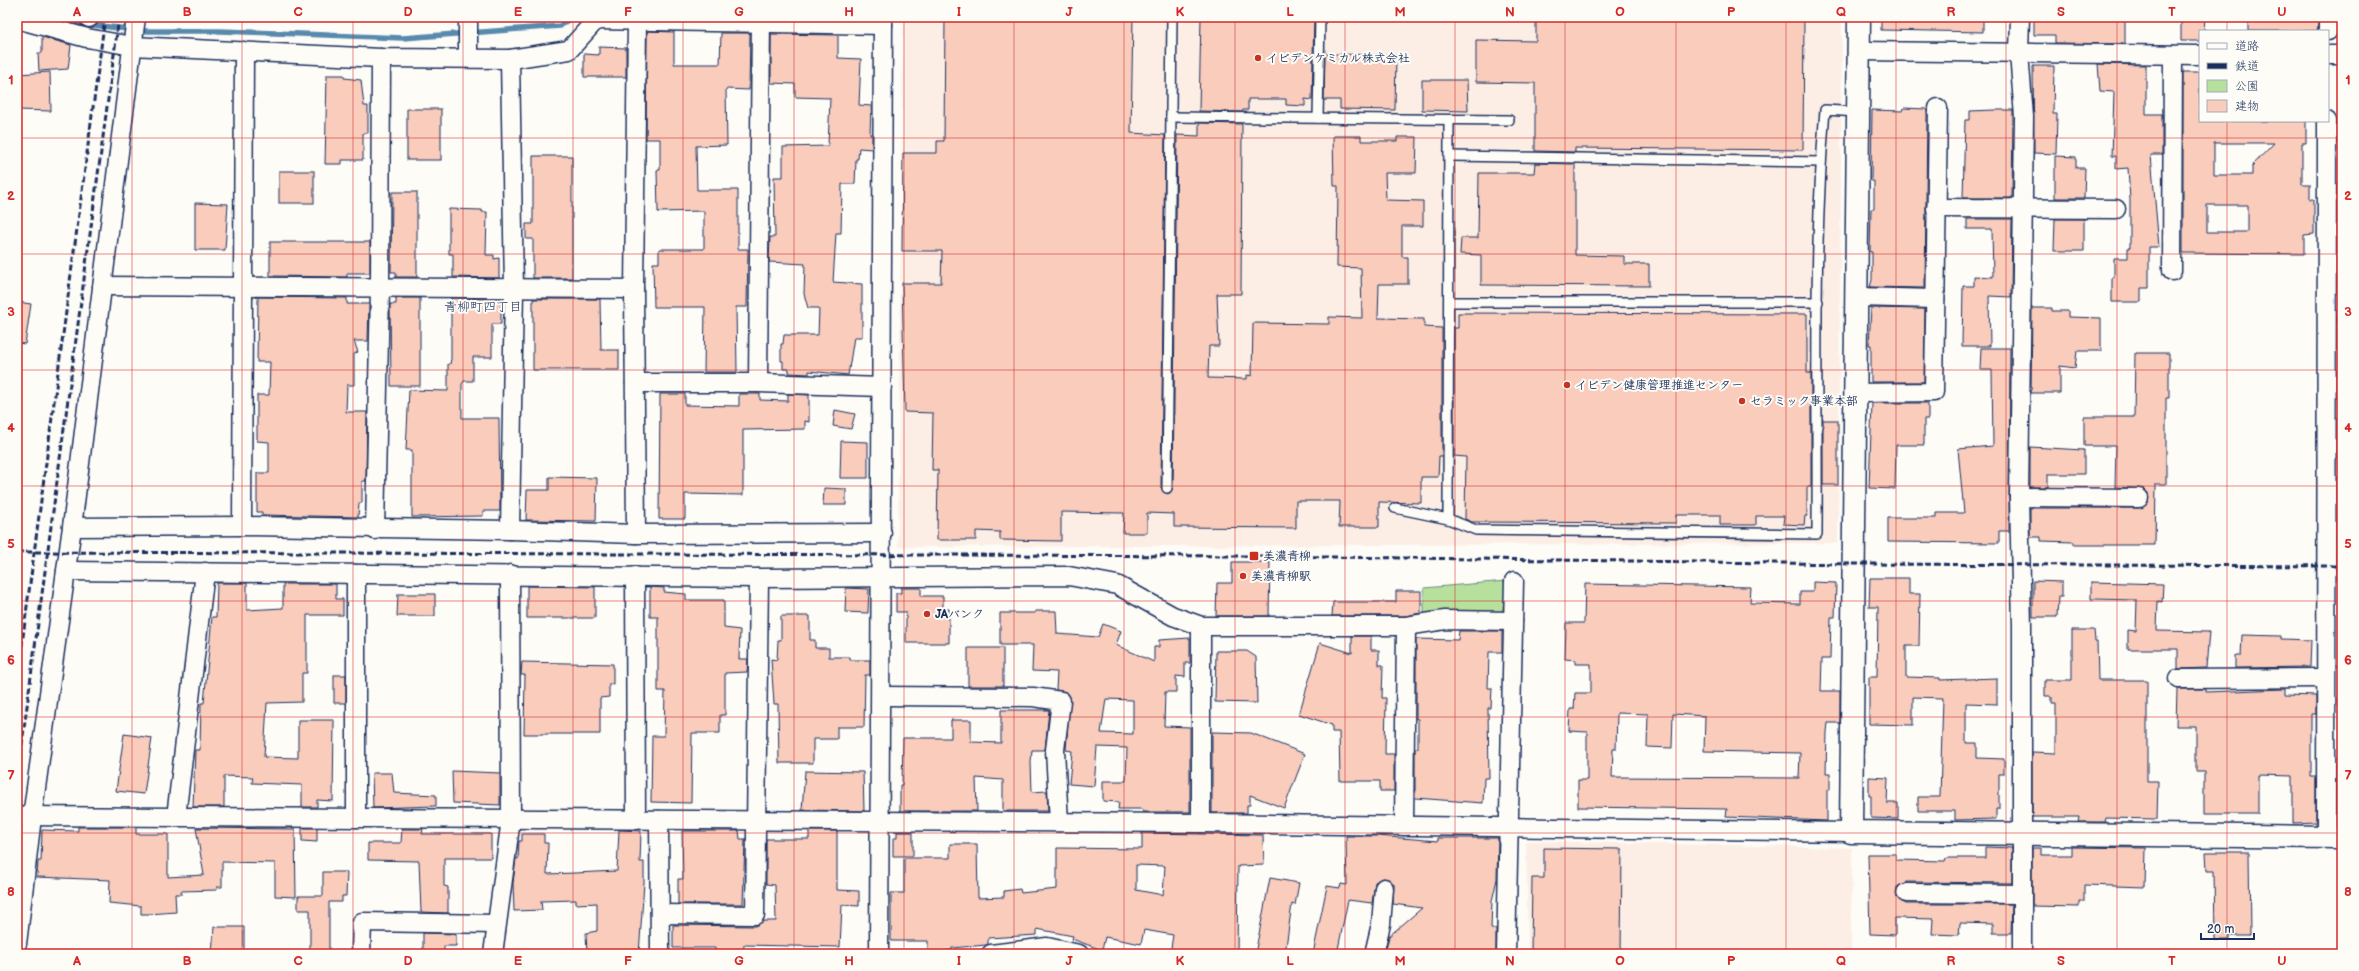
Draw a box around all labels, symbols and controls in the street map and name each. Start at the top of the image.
text: A [72,4,81,20]
text: B [182,4,192,20]
text: C [293,4,303,20]
text: D [403,4,413,20]
text: E [514,4,523,20]
text: F [624,4,632,20]
text: G [734,4,744,20]
text: H [844,4,854,20]
text: I [957,4,961,20]
text: J [1065,4,1073,20]
text: K [1176,4,1185,20]
text: L [1286,4,1294,20]
text: M [1394,4,1406,20]
text: N [1505,4,1515,20]
text: O [1615,4,1625,20]
text: P [1727,4,1736,20]
text: Q [1836,4,1846,20]
text: R [1947,4,1956,20]
text: S [2057,4,2065,20]
text: T [2168,4,2176,20]
text: U [2277,4,2287,20]
legend [2199,30,2329,122]
text: 道路 [2235,39,2259,54]
place label: イビデンケミカル株式会社 [1266,51,1410,66]
marker: イビデンケミカル株式会社 [1253,53,1263,63]
text: 鉄道 [2235,59,2259,74]
text: 1 [8,72,14,88]
text: 1 [2345,72,2351,88]
text: 公園 [2235,79,2259,94]
text: 建物 [2235,99,2259,114]
text: 2 [7,188,15,204]
text: 2 [2344,188,2352,204]
district label: 青柳町四丁目 [444,299,522,315]
text: 3 [7,304,15,320]
text: 3 [2344,304,2352,320]
place label: イビデン健康管理推進センター [1575,378,1743,393]
marker: イビデン健康管理推進センター [1562,380,1572,390]
place label: セラミック事業本部 [1750,394,1858,409]
marker: セラミック事業本部 [1737,396,1747,406]
text: 4 [7,420,15,436]
text: 4 [2344,420,2352,436]
text: 5 [7,536,15,552]
text: 5 [2344,536,2352,552]
place label: 美濃青柳 [1263,549,1311,564]
marker: 美濃青柳 [1248,550,1260,562]
place label: 美濃青柳駅 [1251,569,1311,584]
marker: 美濃青柳駅 [1238,571,1248,581]
place label: JAバンク [935,607,984,622]
marker: JAバンク [922,609,932,619]
text: 6 [7,652,15,668]
text: 6 [2344,652,2352,668]
text: 7 [7,768,15,784]
text: 7 [2344,768,2352,784]
text: 8 [7,884,15,900]
text: 8 [2344,884,2352,900]
scale bar [2201,915,2254,941]
text: 20 m [2207,922,2234,937]
text: A [72,953,81,969]
text: B [182,953,192,969]
text: C [293,953,303,969]
text: D [403,953,413,969]
text: E [514,953,523,969]
text: F [624,953,632,969]
text: G [734,953,744,969]
text: H [844,953,854,969]
text: I [957,953,961,969]
text: J [1065,953,1073,969]
text: K [1176,953,1185,969]
text: L [1286,953,1294,969]
text: M [1394,953,1406,969]
text: N [1505,953,1515,969]
text: O [1615,953,1625,969]
text: P [1727,953,1736,969]
text: Q [1836,953,1846,969]
text: R [1947,953,1956,969]
text: S [2057,953,2065,969]
text: T [2168,953,2176,969]
text: U [2277,953,2287,969]

